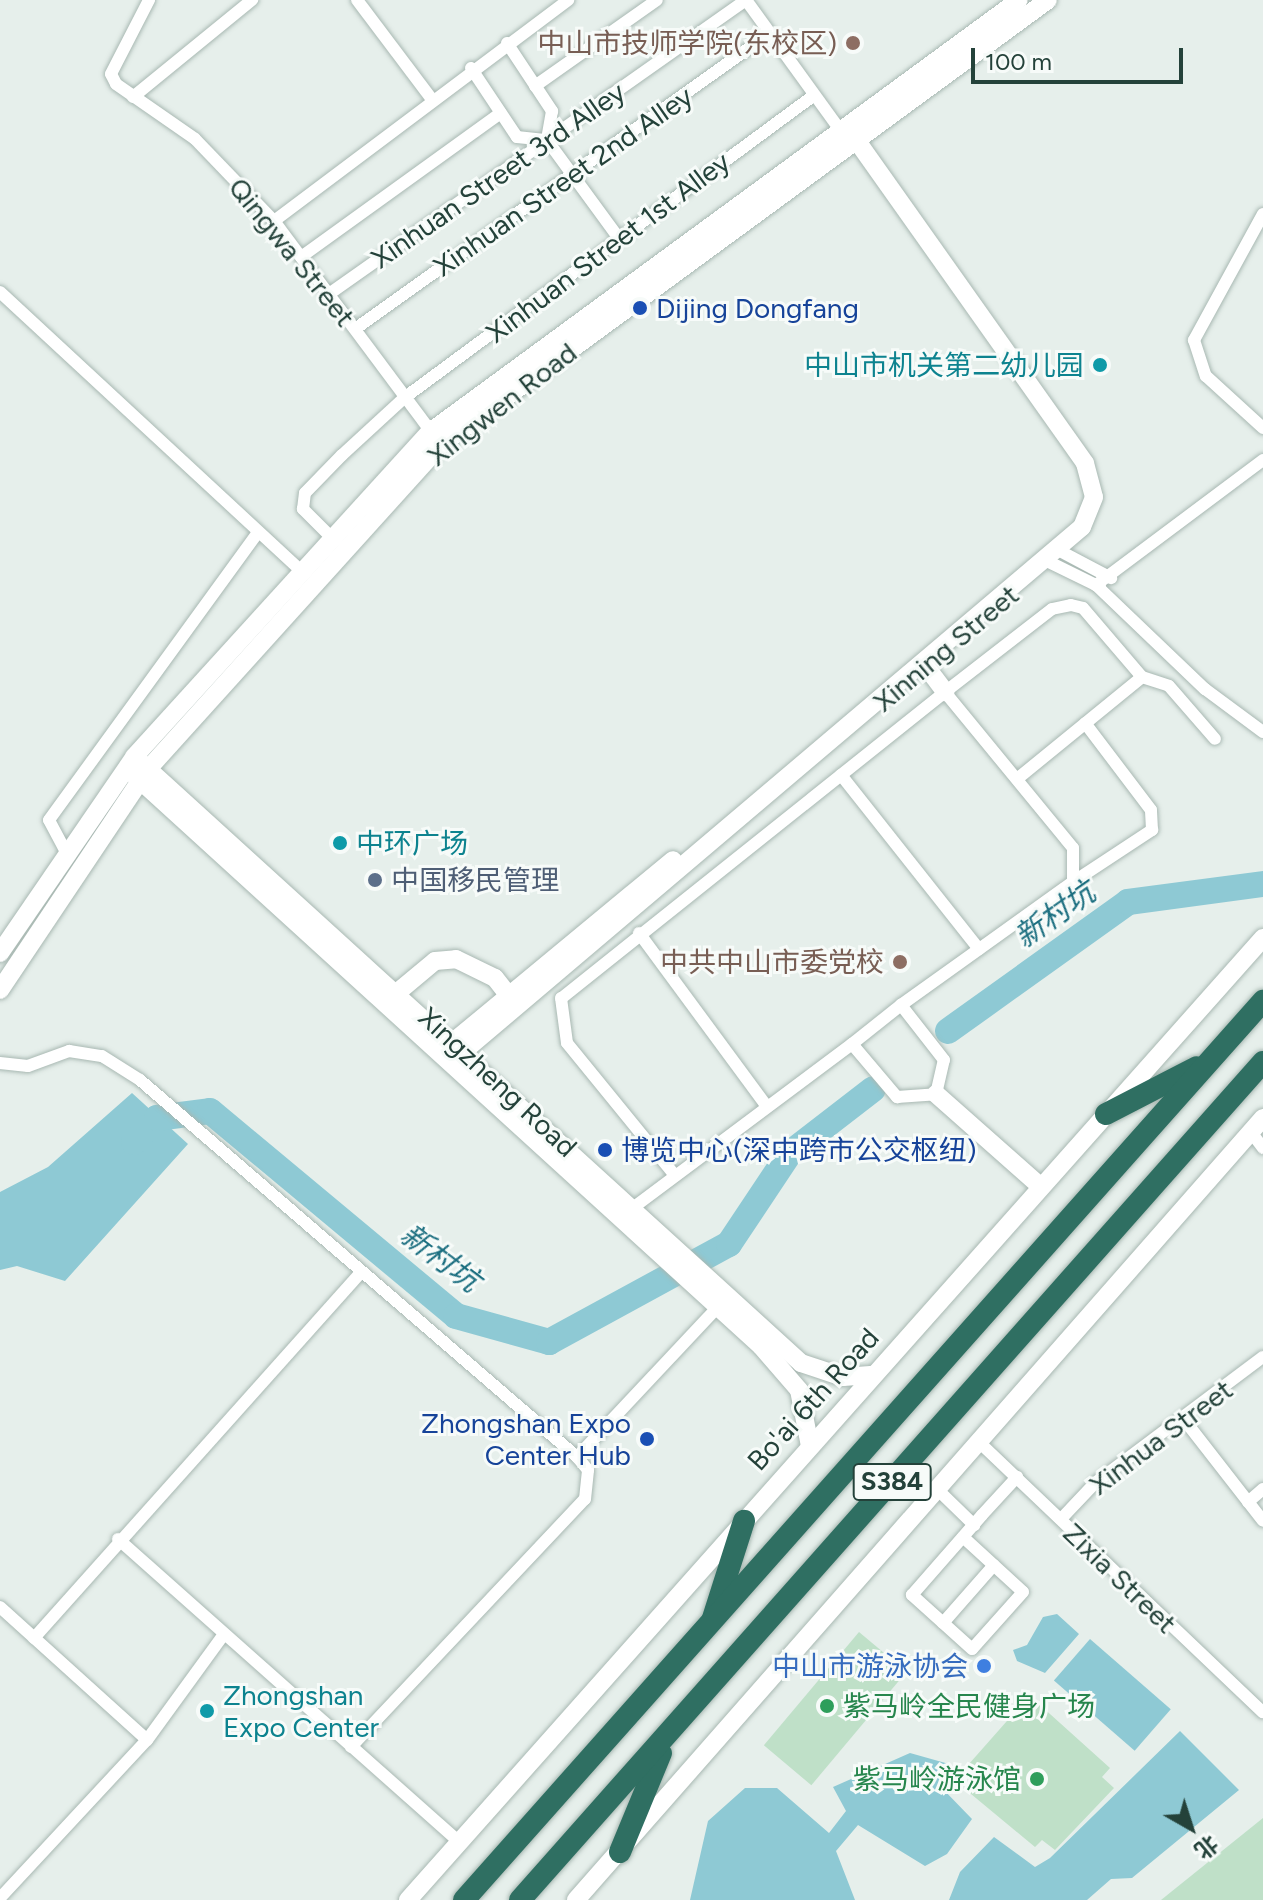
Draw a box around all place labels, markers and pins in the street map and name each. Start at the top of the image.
place label: 中山市技师学院(东校区) [537,26,837,60]
marker: 中山市技师学院(东校区) [844,34,862,52]
place label: Dijing Dongfang [656,291,859,325]
marker: Dijing Dongfang [631,299,649,317]
place label: 中山市机关第二幼儿园 [804,348,1084,382]
marker: 中山市机关第二幼儿园 [1091,356,1109,374]
place label: 中环广场 [356,826,468,860]
marker: 中环广场 [331,834,349,852]
place label: 中国移民管理 [391,863,559,897]
marker: 中国移民管理 [366,871,384,889]
place label: 中共中山市委党校 [660,945,884,979]
marker: 中共中山市委党校 [891,953,909,971]
place label: 博览中心(深中跨市公交枢纽) [621,1133,977,1167]
marker: 博览中心(深中跨市公交枢纽) [596,1141,614,1159]
place label: Zhongshan Expo Center Hub [421,1406,631,1472]
marker: Zhongshan Expo Center Hub [638,1430,656,1448]
place label: 中山市游泳协会 [772,1649,968,1683]
marker: 中山市游泳协会 [975,1657,993,1675]
place label: Zhongshan Expo Center [223,1678,379,1744]
place label: 紫马岭全民健身广场 [843,1689,1095,1723]
marker: 紫马岭全民健身广场 [818,1697,836,1715]
marker: Zhongshan Expo Center [198,1702,216,1720]
place label: 紫马岭游泳馆 [853,1762,1021,1796]
marker: 紫马岭游泳馆 [1028,1770,1046,1788]

